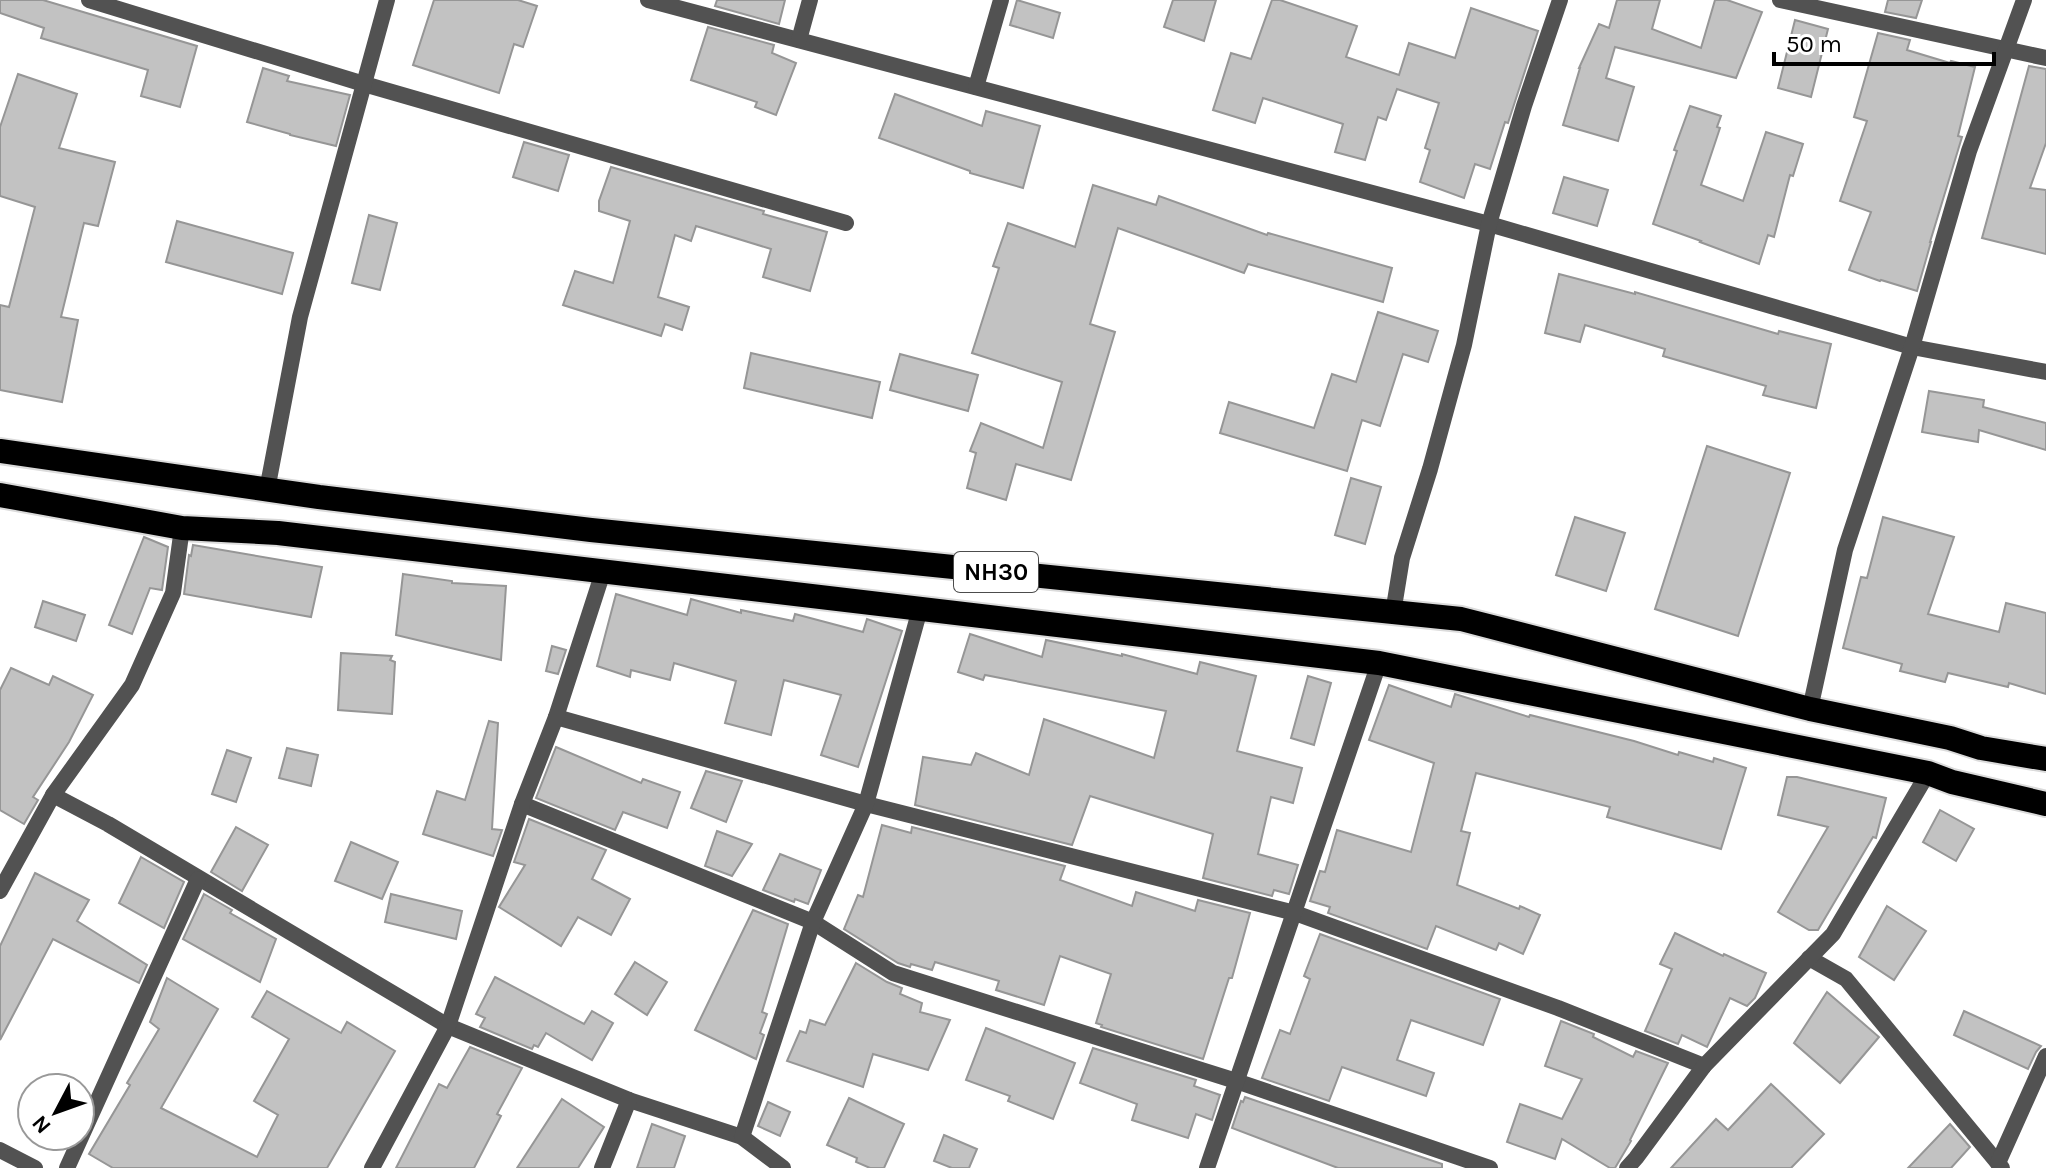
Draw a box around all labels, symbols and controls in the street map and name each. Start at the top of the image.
scale bar [1774,16,1994,66]
text: 50 m [1786,30,1842,58]
road number: NH30 [954,552,1038,592]
north arrow [16,1072,96,1152]
text: N [27,1110,57,1139]

